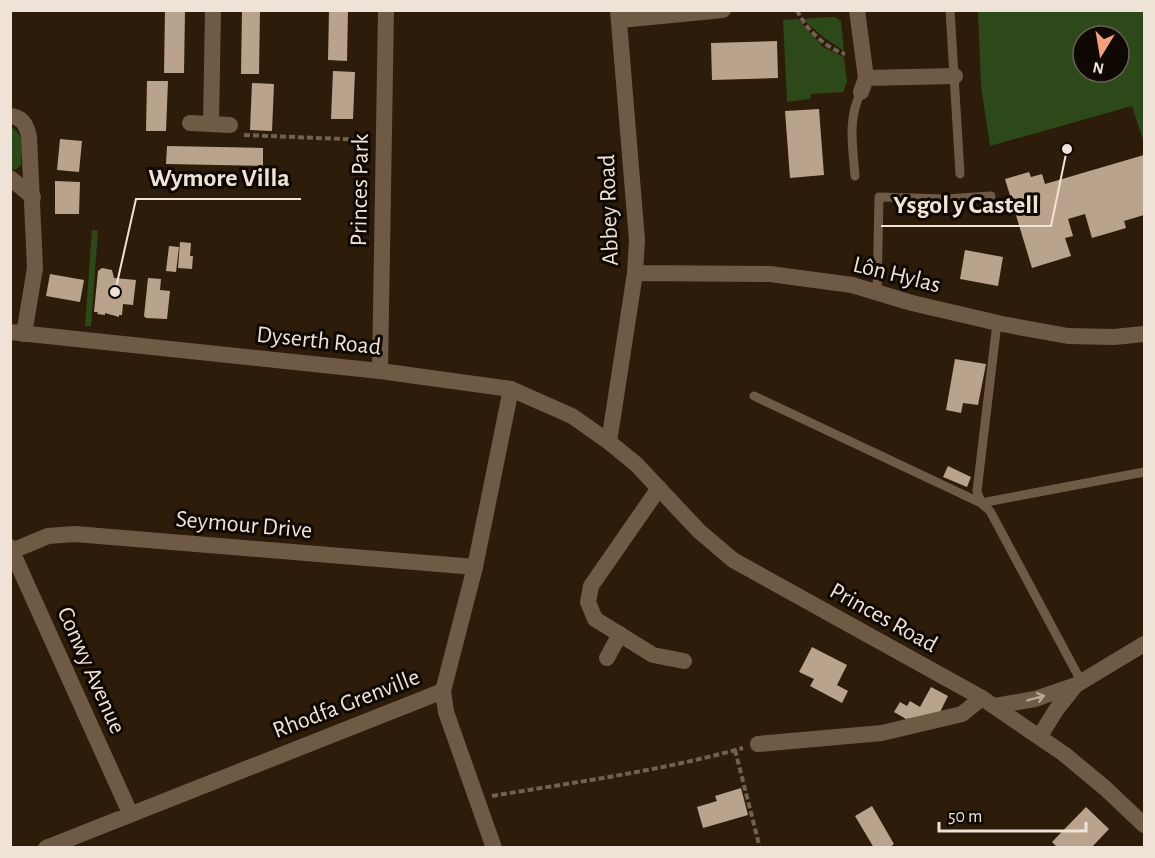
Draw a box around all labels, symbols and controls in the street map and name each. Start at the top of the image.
north arrow [1071,24,1131,84]
text: N [1091,59,1105,77]
street label: Princes Park [347,133,373,247]
street label: Abbey Road [595,154,623,266]
callout: Wymore Villa [136,155,301,199]
text: Wymore Villa [148,165,290,191]
callout: Ysgol y Castell [881,182,1051,226]
text: Ysgol y Castell [893,192,1039,218]
street label: Lôn Hylas [851,253,943,297]
street label: Dyserth Road [255,323,382,359]
street label: Seymour Drive [175,507,313,543]
street label: Princes Road [826,579,941,657]
street label: Conwy Avenue [53,603,130,737]
street label: Rhodfa Grenville [270,665,423,743]
one-way arrow [1026,692,1045,703]
scale bar [939,795,1086,833]
text: 50 m [948,808,982,826]

